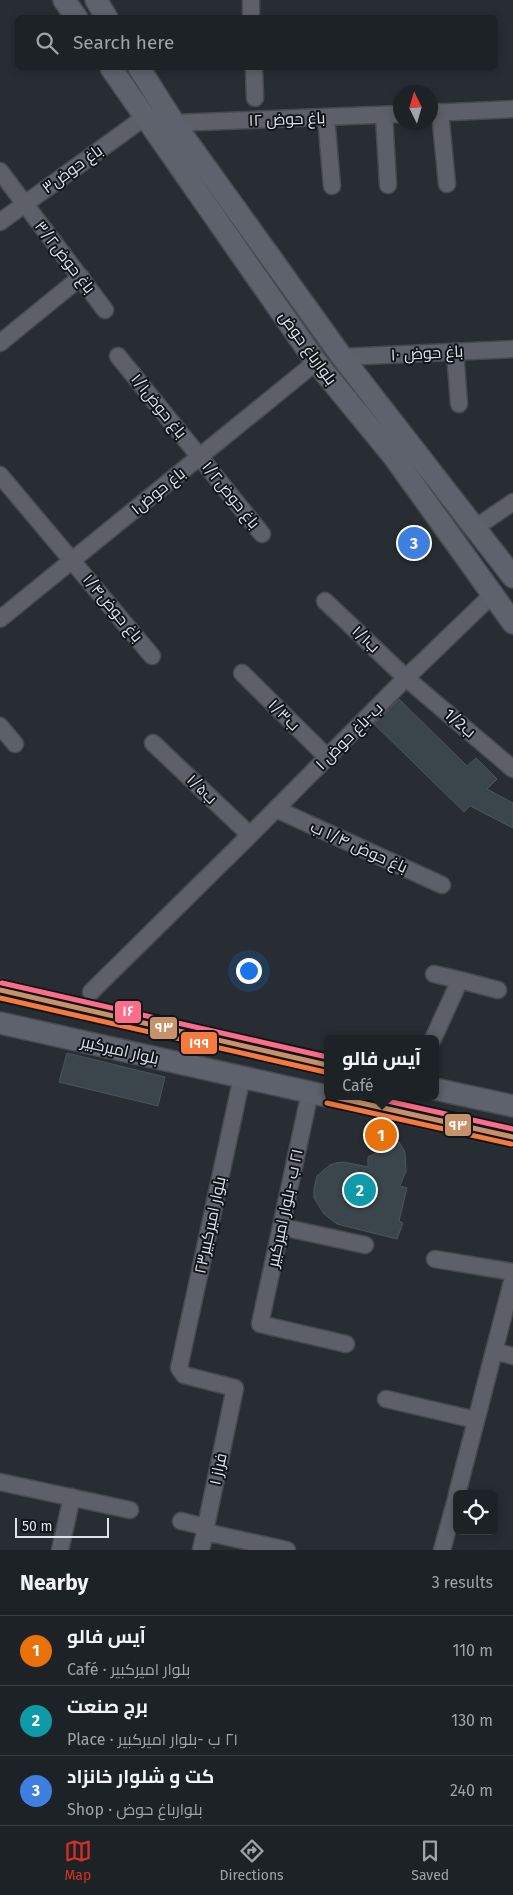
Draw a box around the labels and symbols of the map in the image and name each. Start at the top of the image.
north arrow [393,85,438,130]
street label: ۱۲ باغ حوض [248,108,326,132]
street label: باغ حوض۳ [38,141,107,199]
street label: باغ حوض۳/۲ [29,217,99,298]
street label: بلوارباغ حوض [273,308,341,390]
street label: ۱۰ باغ حوض [390,342,464,366]
street label: باغ حوض۱/۱ [126,370,191,443]
street label: باغ حوض۱/۲ [197,458,264,534]
street label: باغ حوض۱ [127,463,190,520]
pin: 3 [398,524,430,562]
street label: باغ حوض۱/۴ [77,570,147,647]
street label: ب۱/۱ [348,622,384,656]
street label: ب۱/۳ [264,695,304,735]
street label: ۱ ب-باغ حوض [311,698,388,775]
street label: 1/2ب [440,704,480,742]
street label: ب۱/۵ [183,770,221,808]
street label: باغ حوض ۱/۴ ب [307,817,410,879]
your location [236,958,262,984]
line badge: ۱۶ [114,1000,142,1024]
text: ۱۶ [122,1003,134,1020]
line badge: ۹۳ [149,1016,178,1040]
text: ۹۳ [155,1019,173,1036]
line badge: ۱۹۹ [180,1031,218,1055]
street label: بلوار امیرکبیر [78,1032,161,1068]
text: ۱۹۹ [189,1035,209,1052]
line badge: ۹۳ [444,1113,472,1137]
pin: 1 [365,1116,397,1154]
text: ۹۳ [449,1117,467,1134]
street label: ٢١ ب -بلوار امیرکبیر [263,1147,307,1270]
pin: 2 [344,1171,376,1209]
street label: ۲۳بلوار امیرکبیر [190,1175,230,1275]
street label: فراز ۱ [205,1451,231,1487]
scale bar [15,1515,109,1538]

